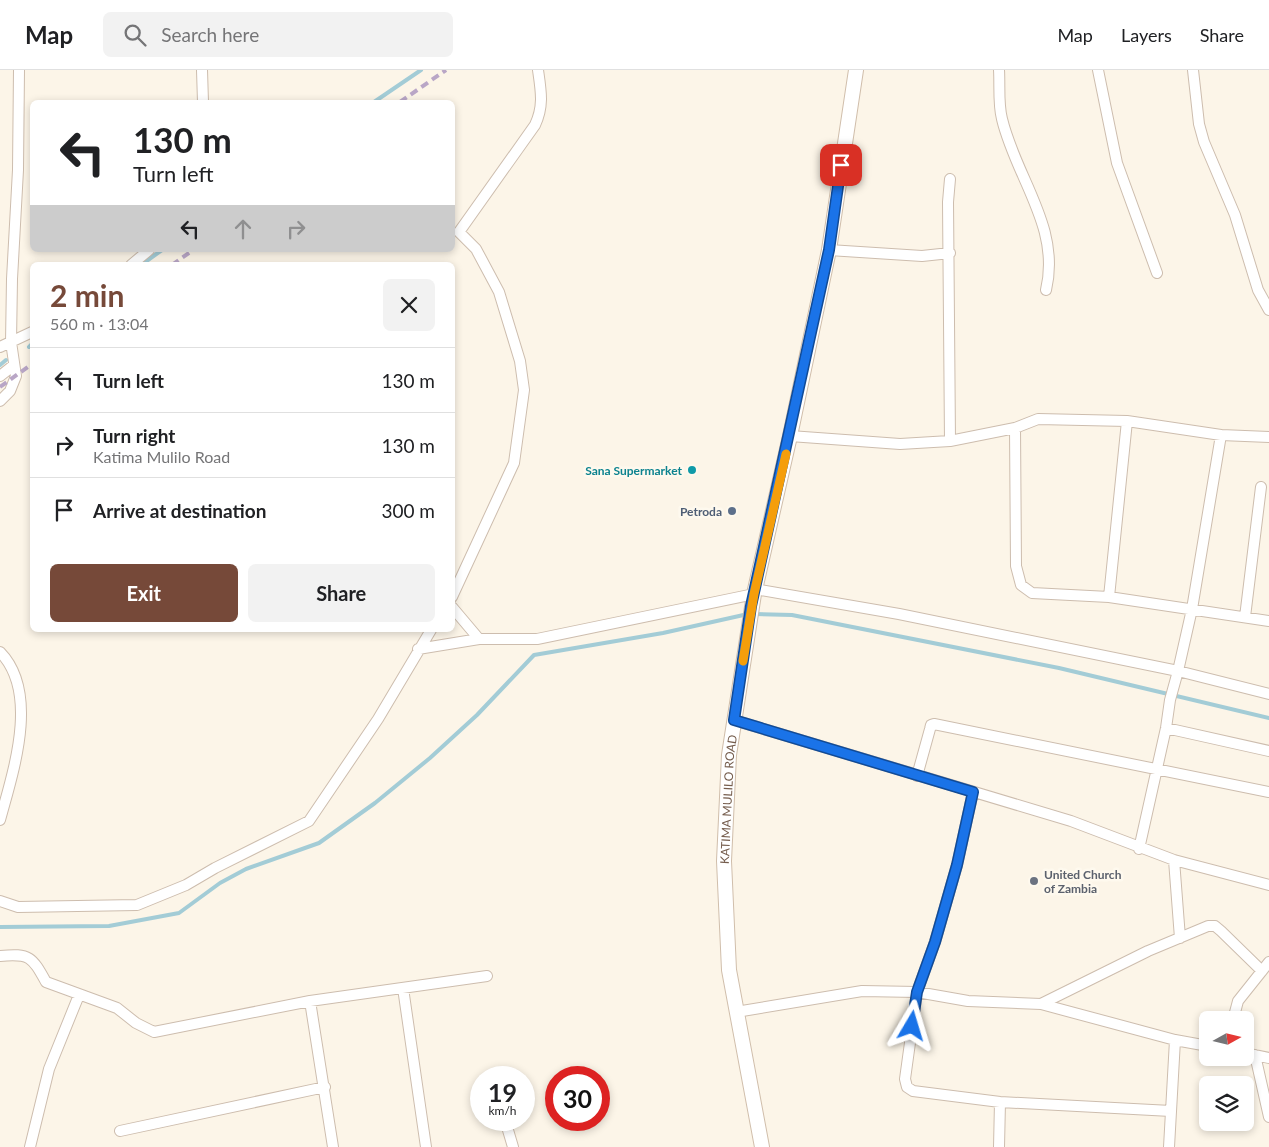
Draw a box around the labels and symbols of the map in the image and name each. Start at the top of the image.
pin [820,144,862,186]
place label: Sana Supermarket [585,463,683,478]
marker: Sana Supermarket [686,464,698,476]
place label: Petroda [680,504,722,519]
marker: Petroda [726,505,738,517]
street label: KATIMA MULILO ROAD [716,734,740,864]
place label: United Church of Zambia [1044,867,1122,896]
marker: United Church of Zambia [1028,875,1040,887]
position arrow [885,999,937,1051]
north arrow [1199,1011,1254,1066]
speed limit sign: 30 [545,1066,610,1131]

